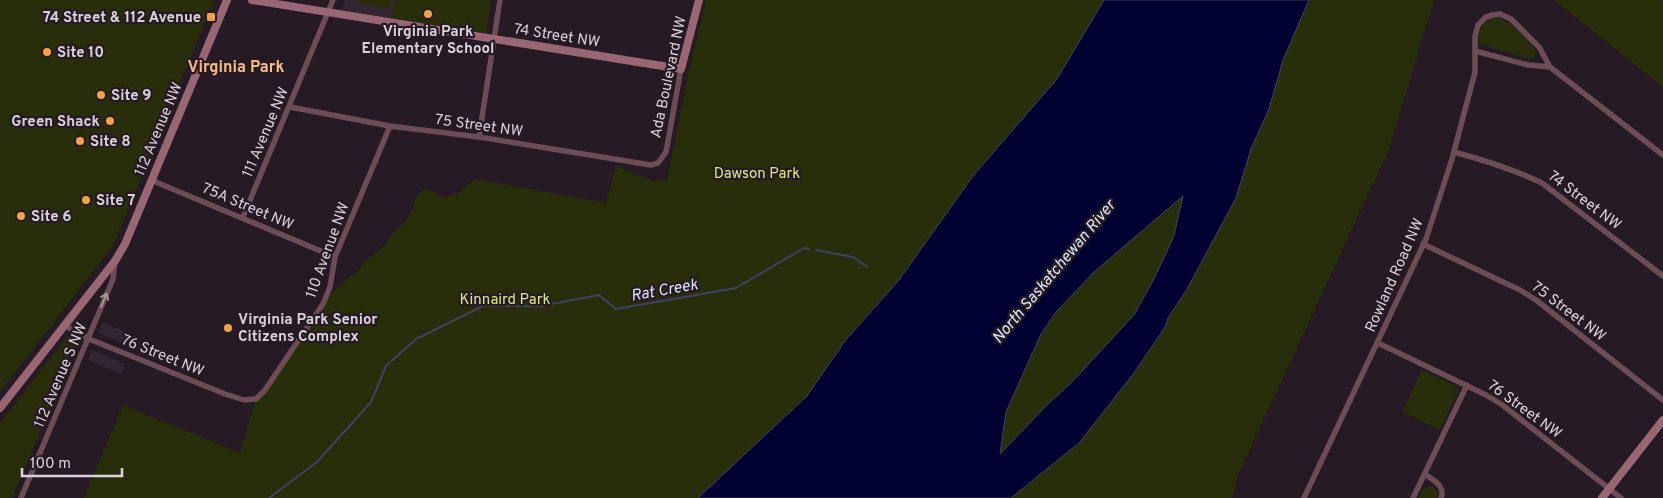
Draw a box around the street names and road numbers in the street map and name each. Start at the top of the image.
street label: Ada Boulevard NW [647,15,692,140]
street label: 74 Street NW [512,20,601,53]
street label: 112 Avenue NW [131,80,188,179]
street label: 111 Avenue NW [239,84,294,181]
street label: 75 Street NW [434,111,524,142]
street label: 74 Street NW [1544,167,1625,235]
street label: 75A Street NW [199,180,296,235]
street label: 110 Avenue NW [302,200,355,301]
street label: Rowland Road NW [1362,216,1429,335]
street label: 75 Street NW [1527,278,1609,346]
street label: 112 Avenue S NW [31,320,92,431]
street label: 76 Street NW [118,331,207,382]
street label: 76 Street NW [1483,377,1565,444]

